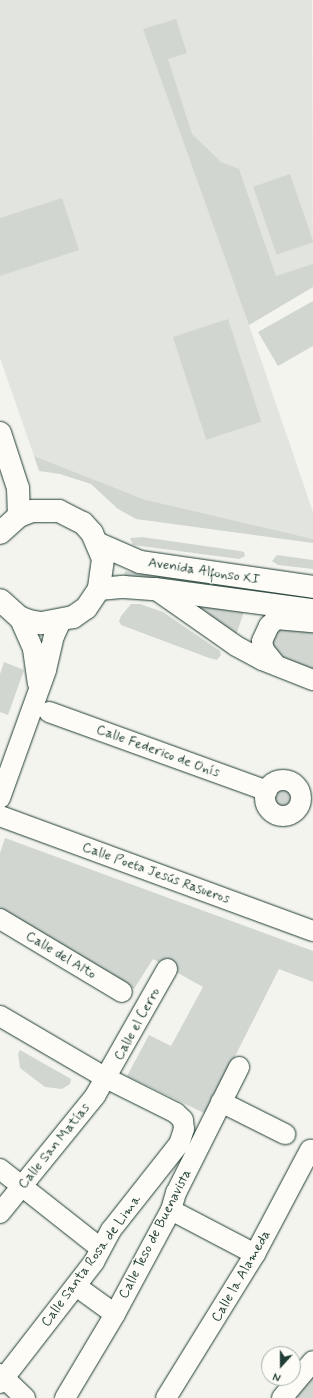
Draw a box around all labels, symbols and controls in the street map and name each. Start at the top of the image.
street label: Avenida Alfonso XI [147,554,261,588]
street label: Calle Federico de Onís [94,721,222,781]
street label: Calle Poeta Jesús Rasueros [79,838,233,908]
street label: Calle del Alto [24,928,98,982]
street label: Calle el Cerro [110,984,164,1064]
street label: Calle San Matías [15,1101,93,1191]
street label: Calle Teso de Buenavista [115,1167,195,1301]
street label: Calle Santa Rosa de Lima [39,1194,143,1328]
street label: Calle la Alameda [208,1228,274,1324]
north arrow [261,1346,301,1386]
text: N [271,1368,283,1384]

